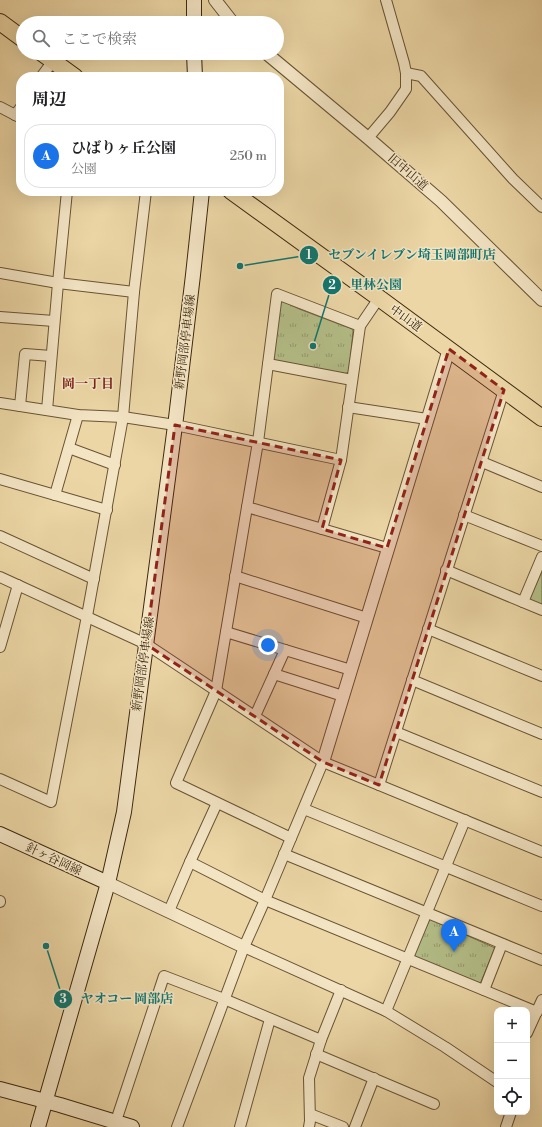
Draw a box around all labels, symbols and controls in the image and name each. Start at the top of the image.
search box [16,16,284,60]
icon: search [30,27,52,49]
text: ここで検索 [62,30,137,49]
text: 周辺 [32,89,66,111]
text: ひばりヶ丘公園 [71,139,176,158]
text: A [41,148,51,164]
text: 250 m [230,148,267,164]
street label: 旧中山道 [385,151,431,194]
text: 公園 [71,161,97,177]
callout: セブンイレブン埼玉岡部町店 [299,242,504,267]
text: セブンイレブン埼玉岡部町店 [328,247,496,263]
text: 1 [306,248,312,263]
callout: 里林公園 [322,272,410,297]
text: 里林公園 [350,277,402,293]
text: 2 [328,278,336,293]
street label: 新野岡部停車場線 [172,293,199,391]
street label: 中山道 [387,302,425,335]
district label: 岡一丁目 [62,376,114,392]
street label: 新野岡部停車場線 [129,615,158,713]
your location [258,635,278,655]
street label: 針ヶ谷岡線 [23,840,84,879]
pin: A [441,919,467,952]
callout: ヤオコー 岡部店 [53,986,182,1011]
text: ヤオコー 岡部店 [81,991,173,1007]
text: 3 [59,992,67,1007]
map controls [494,1007,530,1115]
button: + [494,1007,530,1043]
button: − [494,1043,530,1079]
button: locate [494,1079,530,1115]

